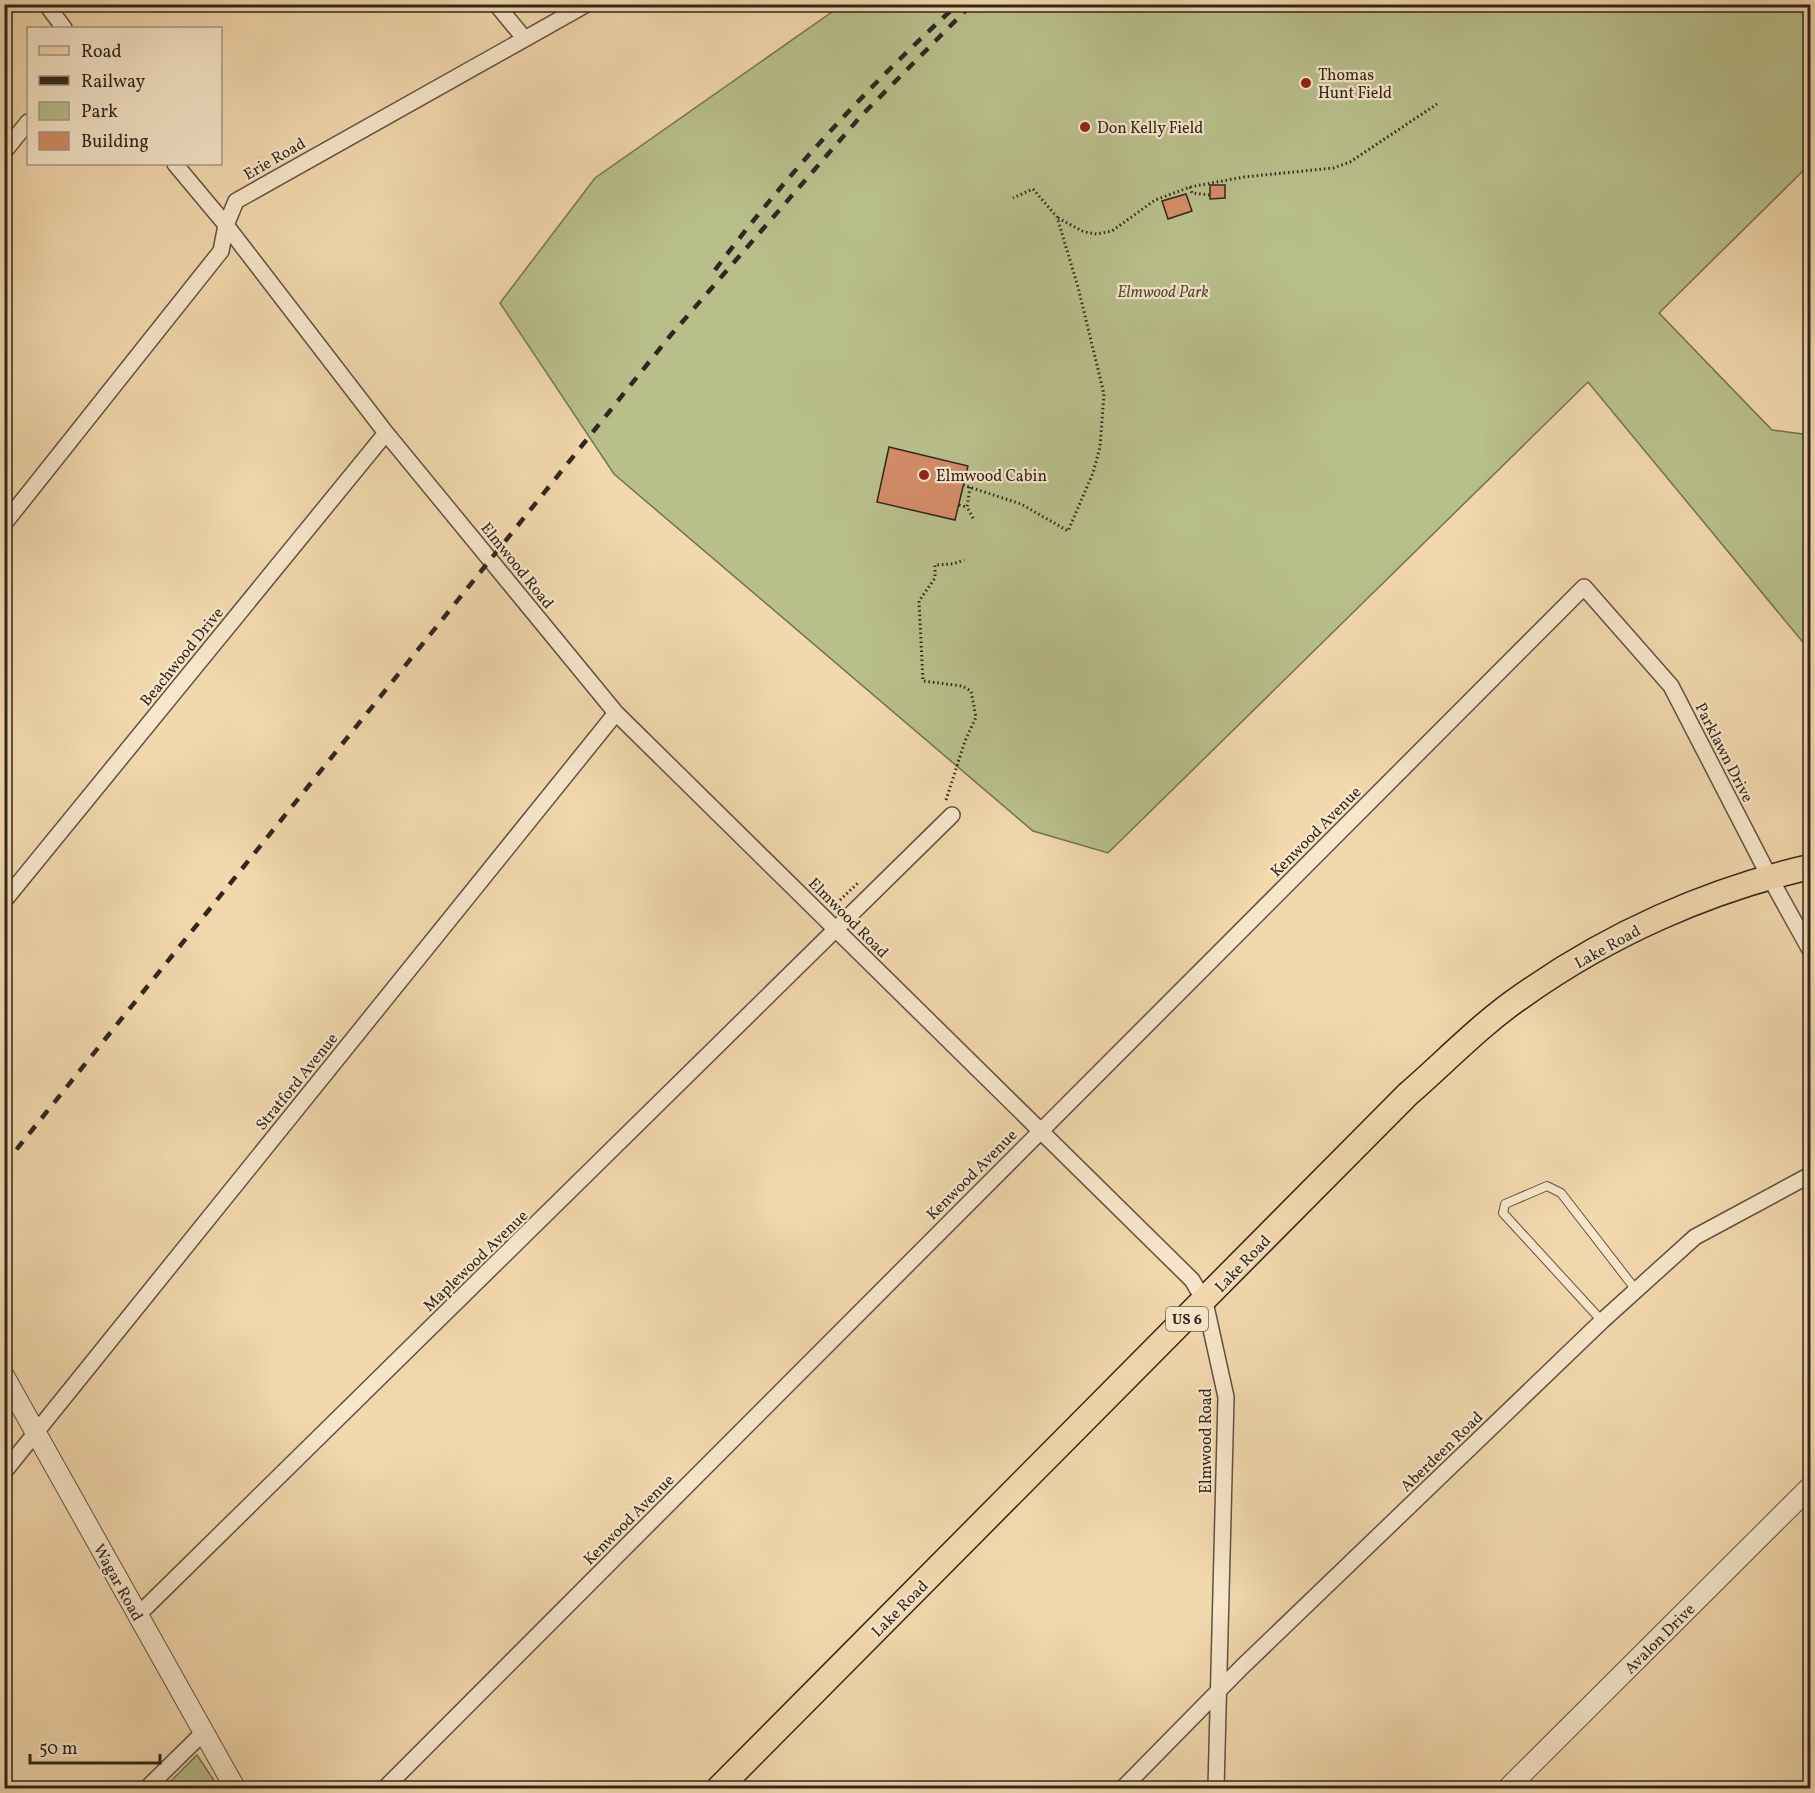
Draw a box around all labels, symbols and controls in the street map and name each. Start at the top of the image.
legend [27,27,222,165]
text: Road [81,40,122,65]
place label: Thomas Hunt Field [1318,65,1392,105]
text: Railway [81,70,145,95]
marker: Thomas Hunt Field [1299,76,1313,90]
text: Park [81,100,118,125]
place label: Don Kelly Field [1097,118,1203,140]
marker: Don Kelly Field [1078,120,1092,134]
text: Building [81,130,149,155]
street label: Erie Road [240,133,310,186]
park label: Elmwood Park [1117,282,1209,304]
place label: Elmwood Cabin [936,466,1047,488]
marker: Elmwood Cabin [917,468,931,482]
street label: Elmwood Road [475,518,558,614]
street label: Beachwood Drive [136,603,229,711]
street label: Parklawn Drive [1689,699,1758,807]
street label: Kenwood Avenue [1266,782,1367,883]
street label: Elmwood Road [802,873,893,964]
street label: Lake Road [1571,921,1645,975]
street label: Stratford Avenue [251,1029,344,1136]
street label: Kenwood Avenue [922,1125,1023,1226]
street label: Maplewood Avenue [419,1206,534,1317]
street label: Lake Road [1210,1231,1276,1298]
road number: US 6 [1166,1307,1208,1331]
street label: Elmwood Road [1196,1388,1218,1494]
street label: Aberdeen Road [1396,1407,1489,1498]
street label: Kenwood Avenue [579,1470,680,1571]
street label: Wagar Road [87,1540,147,1626]
street label: Lake Road [867,1576,934,1643]
street label: Avalon Drive [1620,1599,1701,1680]
scale bar [30,1727,160,1765]
text: 50 m [39,1737,78,1762]

